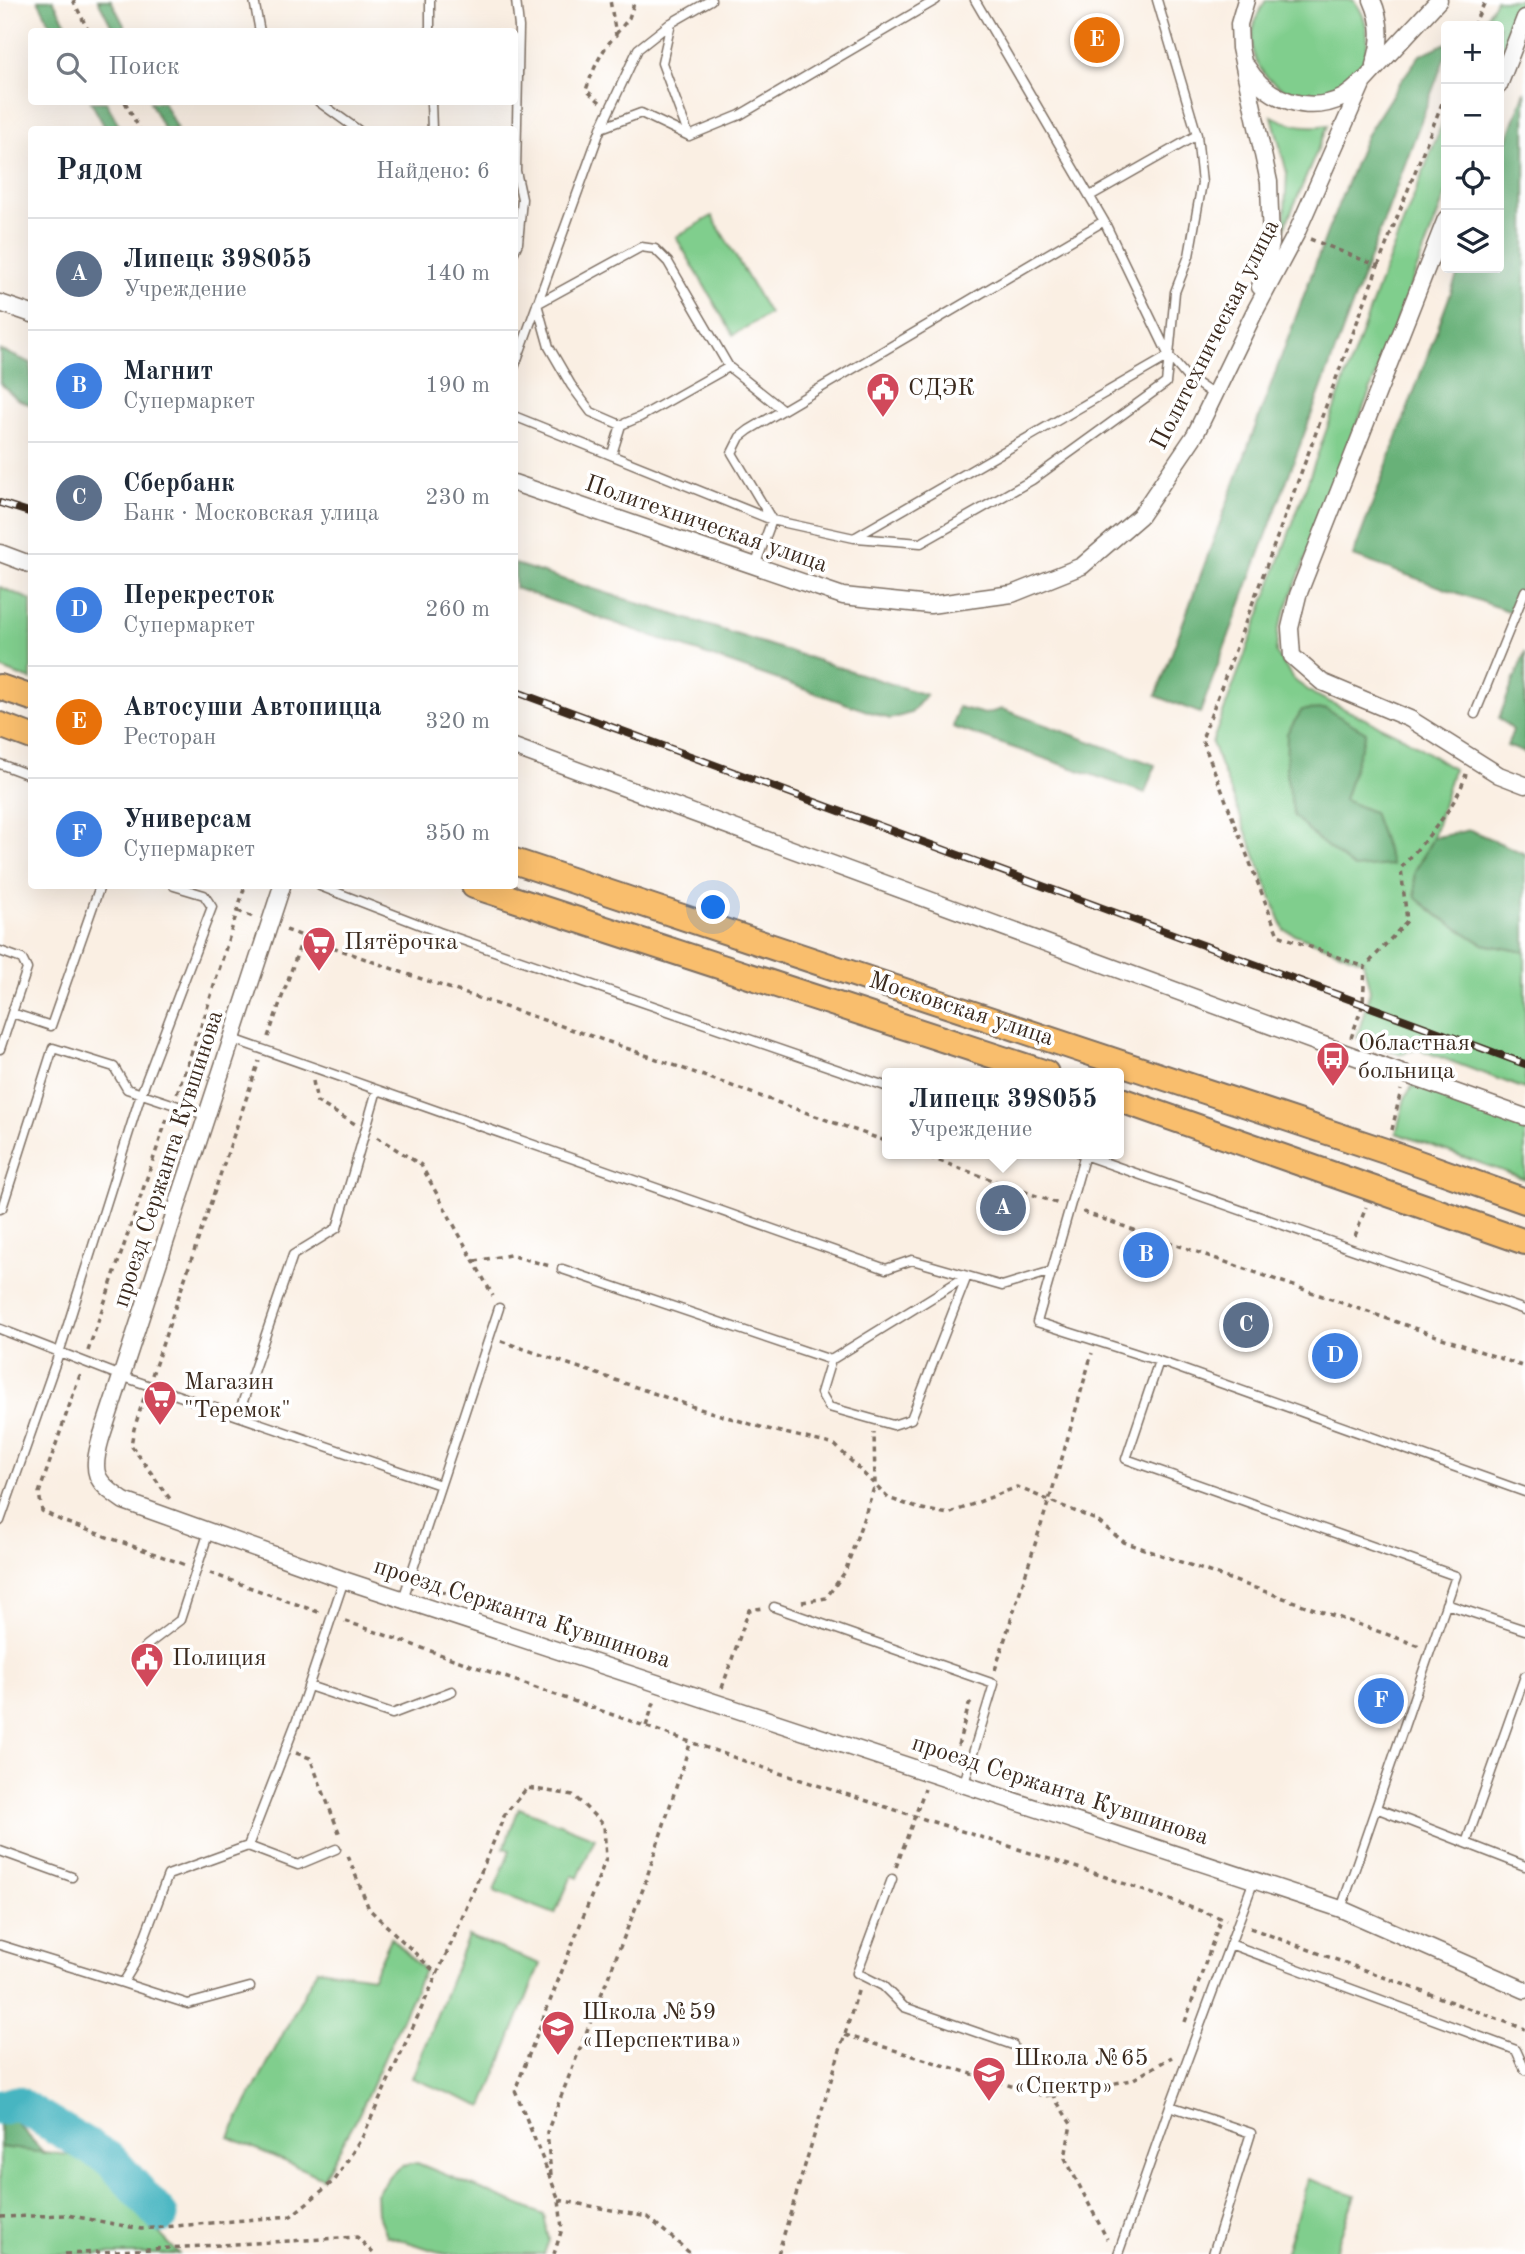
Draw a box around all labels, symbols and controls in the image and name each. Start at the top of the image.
pin: E [1074,14,1120,66]
map controls [1441,21,1504,273]
button: + [1441,21,1504,84]
search box [28,28,518,105]
icon: search [52,48,90,86]
text: Поиск [108,54,180,80]
button: − [1441,84,1504,147]
button: locate [1441,147,1504,210]
text: Рядом [56,156,143,186]
text: Найдено: 6 [376,160,490,183]
button: layers [1441,210,1504,273]
street label: Политехническая улица [1147,216,1285,454]
text: Липецк 398055 [123,247,312,273]
text: A [70,262,88,285]
text: 140 m [425,262,490,285]
text: Учреждение [123,278,247,301]
text: Магнит [123,359,213,385]
public building icon: СДЭК [864,370,902,419]
text: B [71,374,87,397]
text: 190 m [425,374,490,397]
place label: СДЭК [908,377,975,401]
text: Супермаркет [123,390,255,413]
text: Сбербанк [123,471,235,497]
street label: Политехническая улица [582,472,830,578]
text: C [71,486,87,509]
text: 230 m [425,486,490,509]
text: Банк · Московская улица [123,502,379,525]
text: Перекресток [123,583,274,609]
text: D [70,598,88,621]
text: 260 m [425,598,490,621]
text: Супермаркет [123,614,255,637]
text: Автосуши Автопицца [123,695,382,721]
text: E [71,710,87,733]
text: 320 m [425,710,490,733]
text: Ресторан [123,726,216,749]
text: Универсам [123,807,252,833]
text: F [71,822,87,845]
text: 350 m [425,822,490,845]
text: Супермаркет [123,838,255,861]
your location [696,890,730,924]
supermarket icon: Пятёрочка [300,924,338,973]
place label: Пятёрочка [344,931,458,955]
street label: Московская улица [866,969,1057,1051]
street label: проезд Сержанта Кувшинова [110,1008,228,1310]
place label: Областная больница [1358,1032,1470,1084]
bus stop icon: Областная больница [1314,1039,1352,1088]
popup [882,1068,1124,1159]
text: Липецк 398055 [909,1087,1097,1113]
text: Учреждение [909,1118,1032,1141]
pin: A [980,1182,1026,1234]
pin: B [1123,1229,1169,1281]
pin: C [1223,1299,1269,1351]
pin: D [1312,1330,1358,1382]
place label: Магазин "Теремок" [184,1371,291,1423]
supermarket icon: Магазин "Теремок" [141,1378,179,1427]
street label: проезд Сержанта Кувшинова [371,1555,673,1673]
public building icon: Полиция [128,1640,166,1689]
place label: Полиция [172,1647,266,1671]
pin: F [1358,1675,1404,1727]
street label: проезд Сержанта Кувшинова [909,1732,1211,1850]
place label: Школа №59 «Перспектива» [582,2001,742,2053]
school or university icon: Школа №59 «Перспектива» [539,2008,577,2057]
place label: Школа №65 «Спектр» [1014,2047,1149,2099]
school or university icon: Школа №65 «Спектр» [970,2054,1008,2103]

